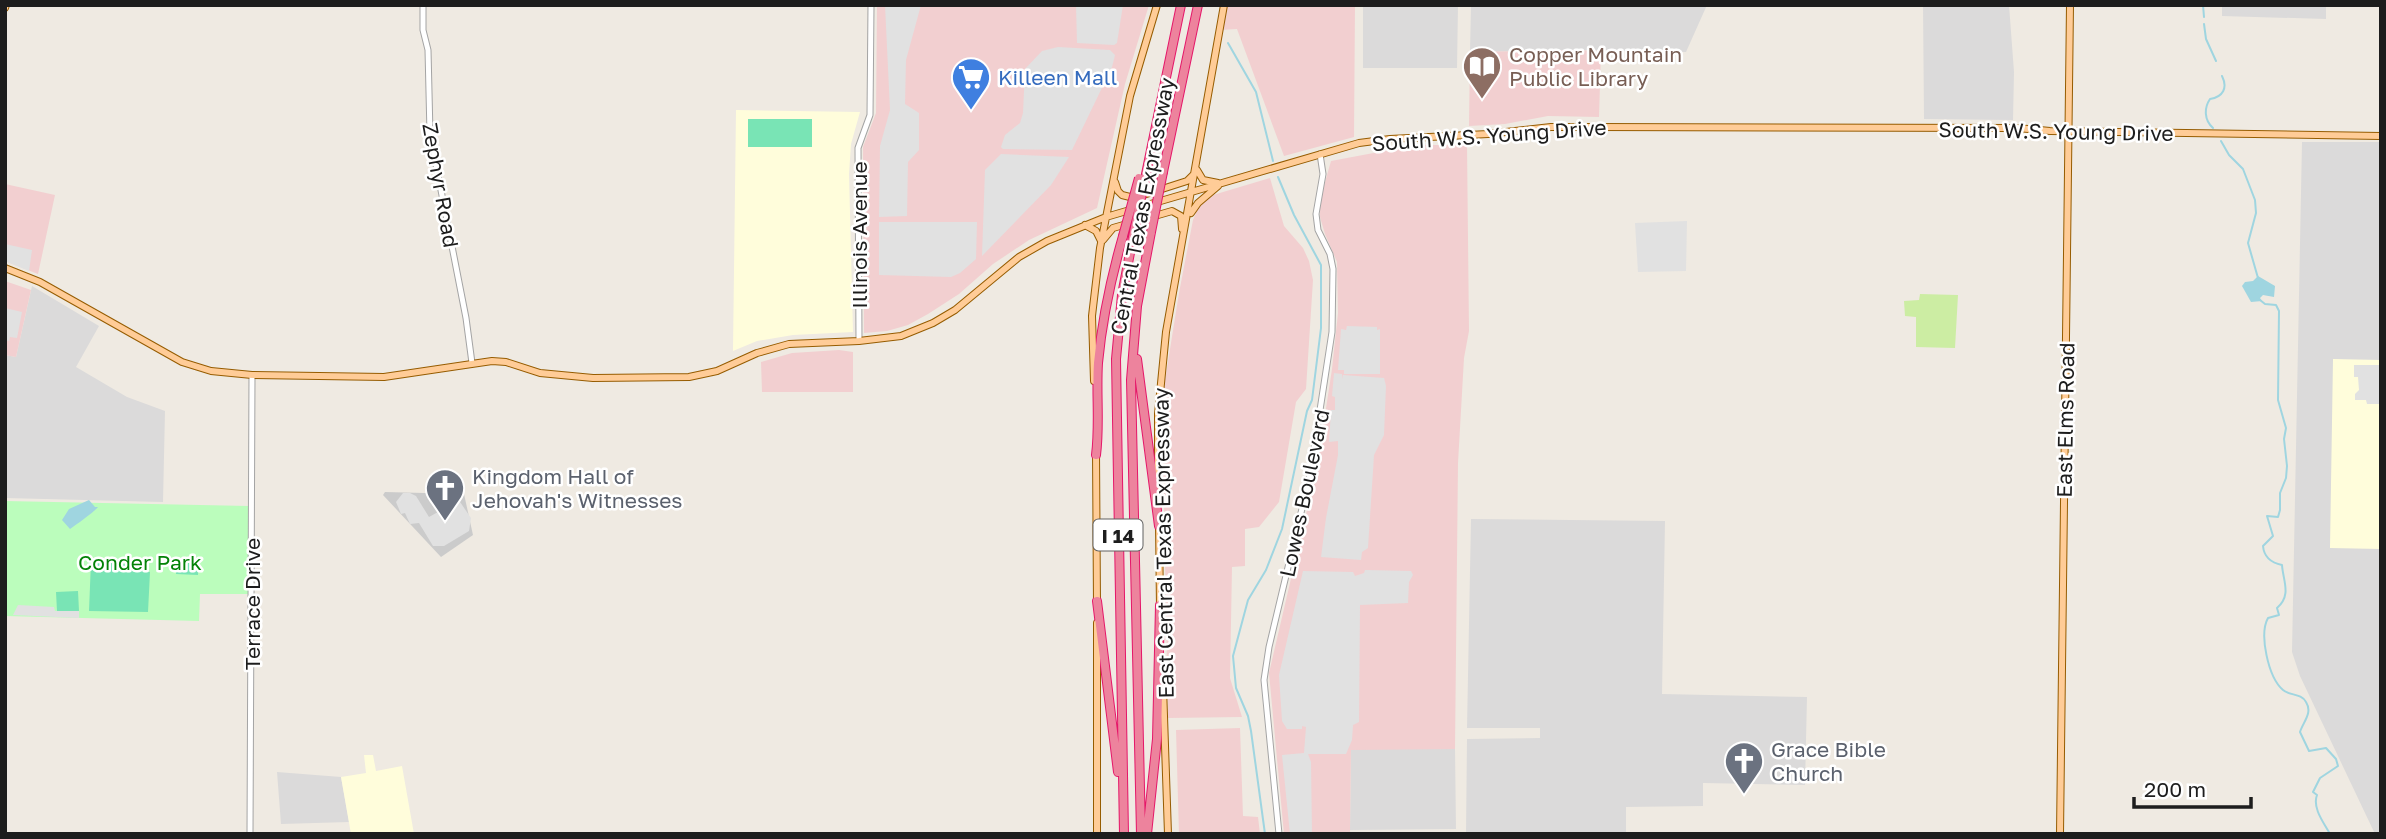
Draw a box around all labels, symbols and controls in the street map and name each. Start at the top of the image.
place label: Copper Mountain Public Library [1509,41,1682,91]
library icon: Copper Mountain Public Library [1461,45,1503,100]
supermarket icon: Killeen Mall [950,56,992,111]
place label: Killeen Mall [998,64,1117,90]
street label: Central Texas Expressway [1104,75,1180,337]
street label: South W.S. Young Drive [1371,114,1607,156]
street label: South W.S. Young Drive [1938,116,2174,146]
street label: Zephyr Road [417,120,465,250]
street label: Illinois Avenue [846,161,872,309]
street label: East Elms Road [2051,342,2079,498]
street label: East Central Texas Expressway [1147,387,1179,699]
street label: Lowes Boulevard [1274,407,1334,579]
place label: Kingdom Hall of Jehovah's Witnesses [472,463,682,513]
church icon: Kingdom Hall of Jehovah's Witnesses [424,467,466,522]
road number: I 14 [1094,520,1142,550]
street label: Terrace Drive [239,538,265,670]
park label: Conder Park [78,549,202,575]
place label: Grace Bible Church [1771,736,1886,786]
church icon: Grace Bible Church [1723,740,1765,795]
scale bar [2134,766,2251,810]
text: 200 m [2144,776,2206,802]

